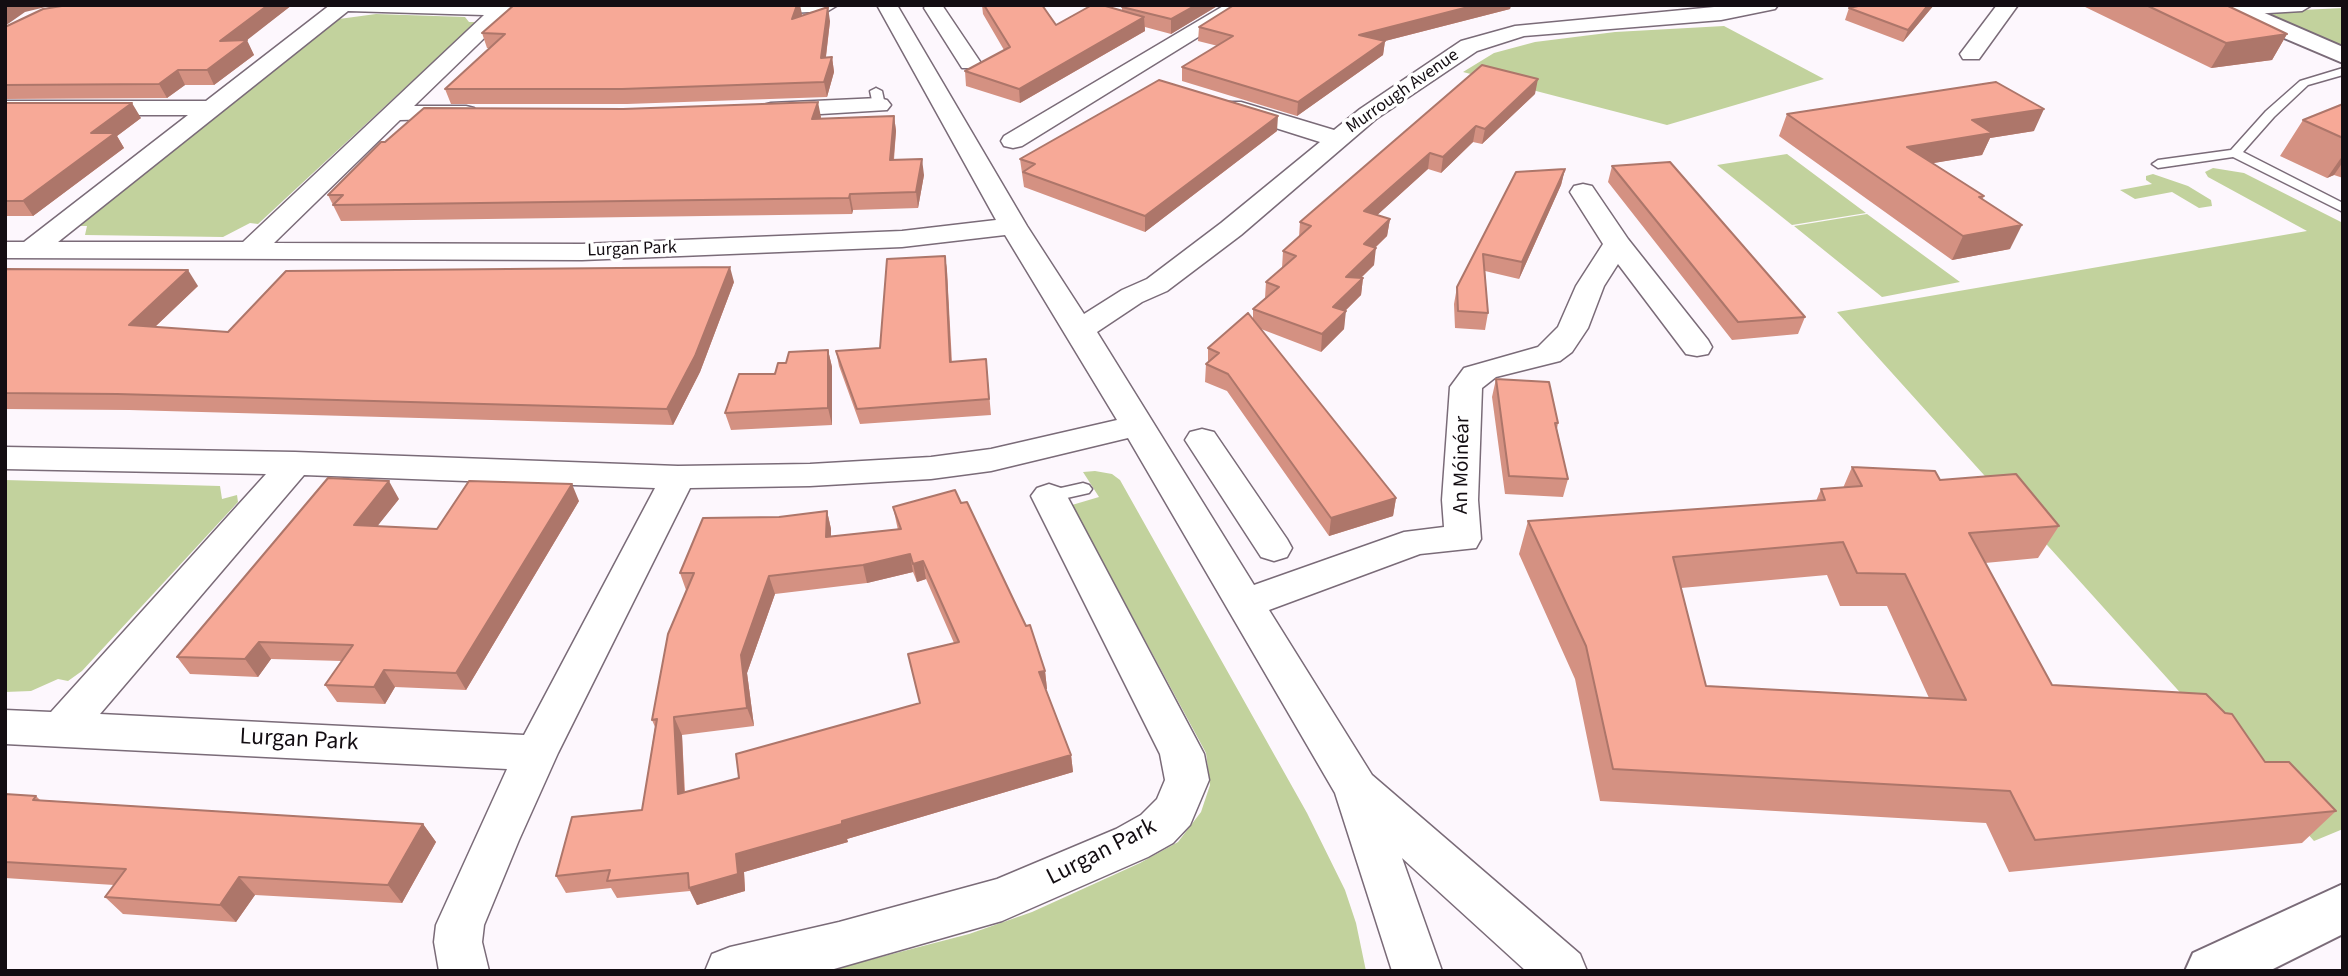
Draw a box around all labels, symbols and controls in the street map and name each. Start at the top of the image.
street label: Murrough Avenue [1342,45,1464,139]
street label: Lurgan Park [587,238,677,262]
street label: An Móinéar [1450,416,1476,514]
street label: Lurgan Park [239,724,359,758]
street label: Lurgan Park [1042,813,1162,893]

